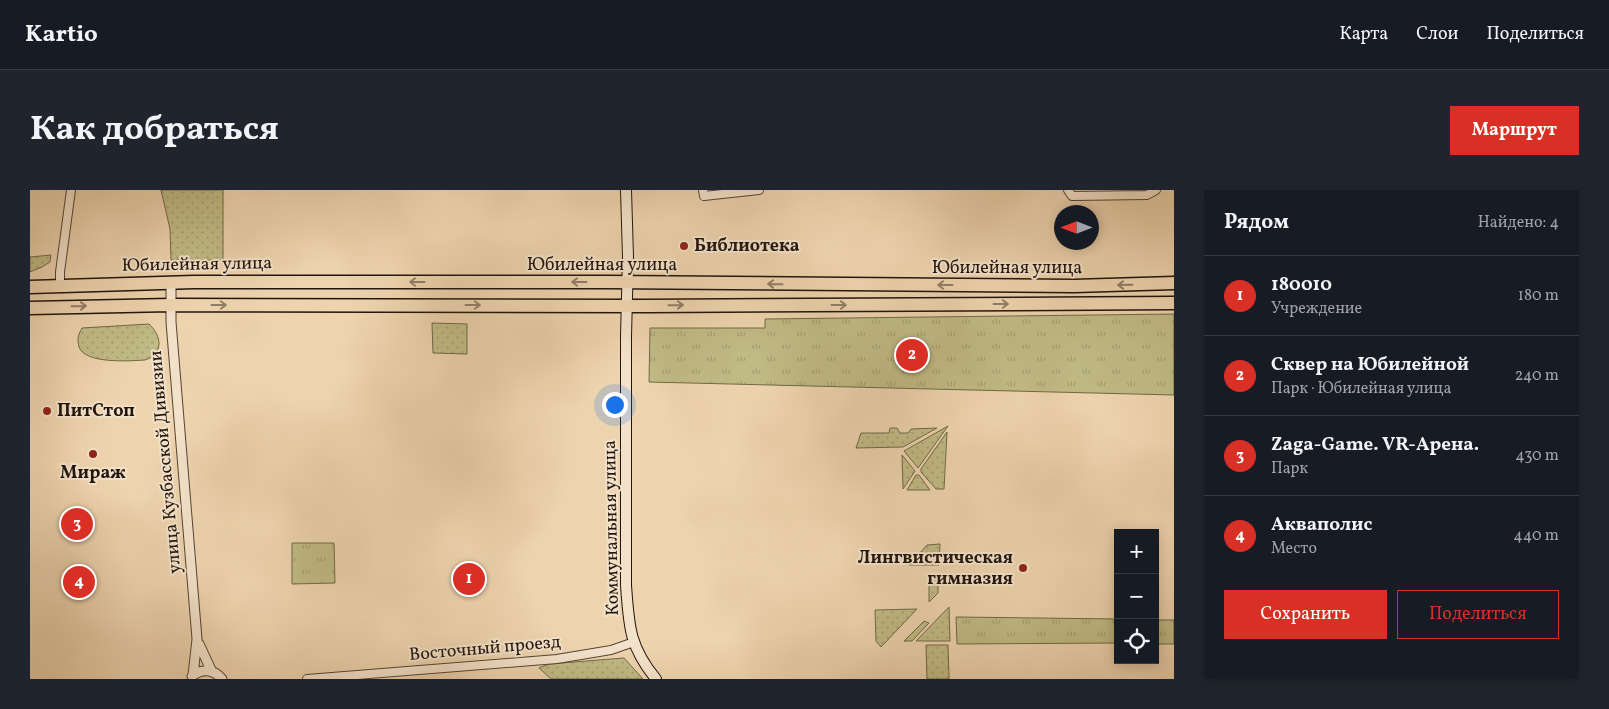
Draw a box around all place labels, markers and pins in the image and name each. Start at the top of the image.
place label: Библиотека [694,234,800,259]
marker: Библиотека [678,240,690,252]
pin: 2 [896,336,928,374]
place label: ПитСтоп [57,399,135,424]
marker: ПитСтоп [41,405,53,417]
marker: Мираж [87,448,99,460]
place label: Мираж [60,461,126,486]
pin: 3 [61,505,93,543]
place label: Лингвистическая гимназия [858,546,1013,592]
pin: 1 [453,560,485,598]
marker: Лингвистическая гимназия [1017,562,1029,574]
pin: 4 [63,563,95,601]

